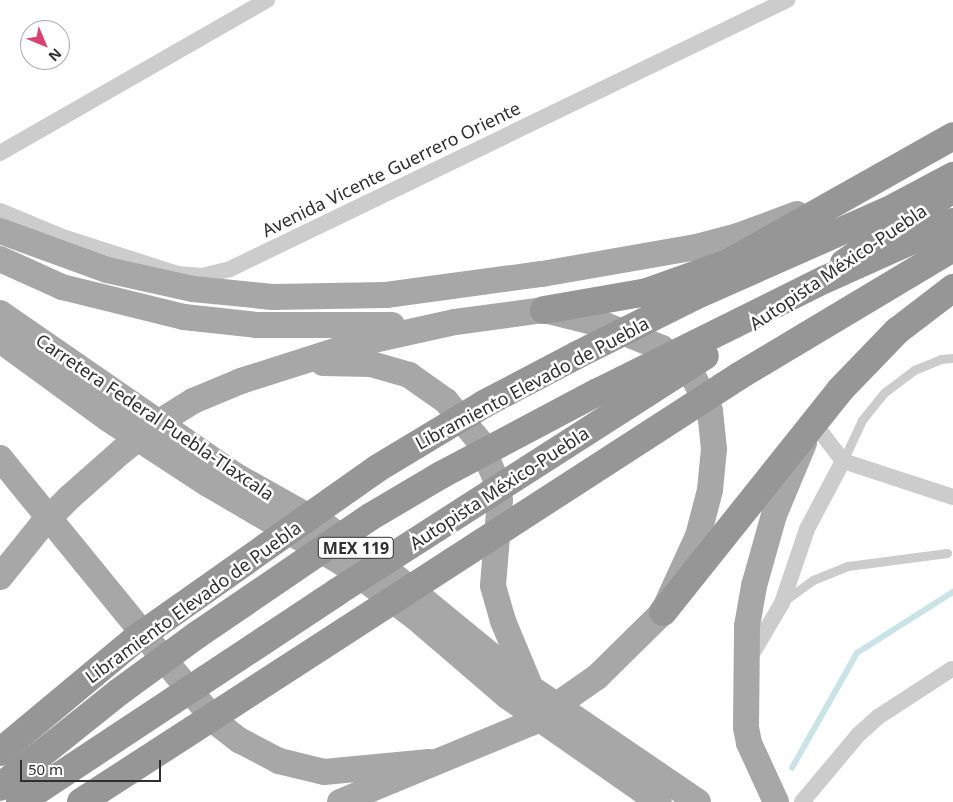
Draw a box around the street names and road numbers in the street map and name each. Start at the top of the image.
street label: Avenida Vicente Guerrero Oriente [258,97,524,241]
street label: Autopista México-Puebla [745,200,931,334]
street label: Libramiento Elevado de Puebla [412,312,652,454]
street label: Carretera Federal Puebla-Tlaxcala [32,329,278,505]
street label: Autopista México-Puebla [405,422,593,554]
street label: Libramiento Elevado de Puebla [81,516,305,688]
road number: MEX 119 [317,534,395,562]

